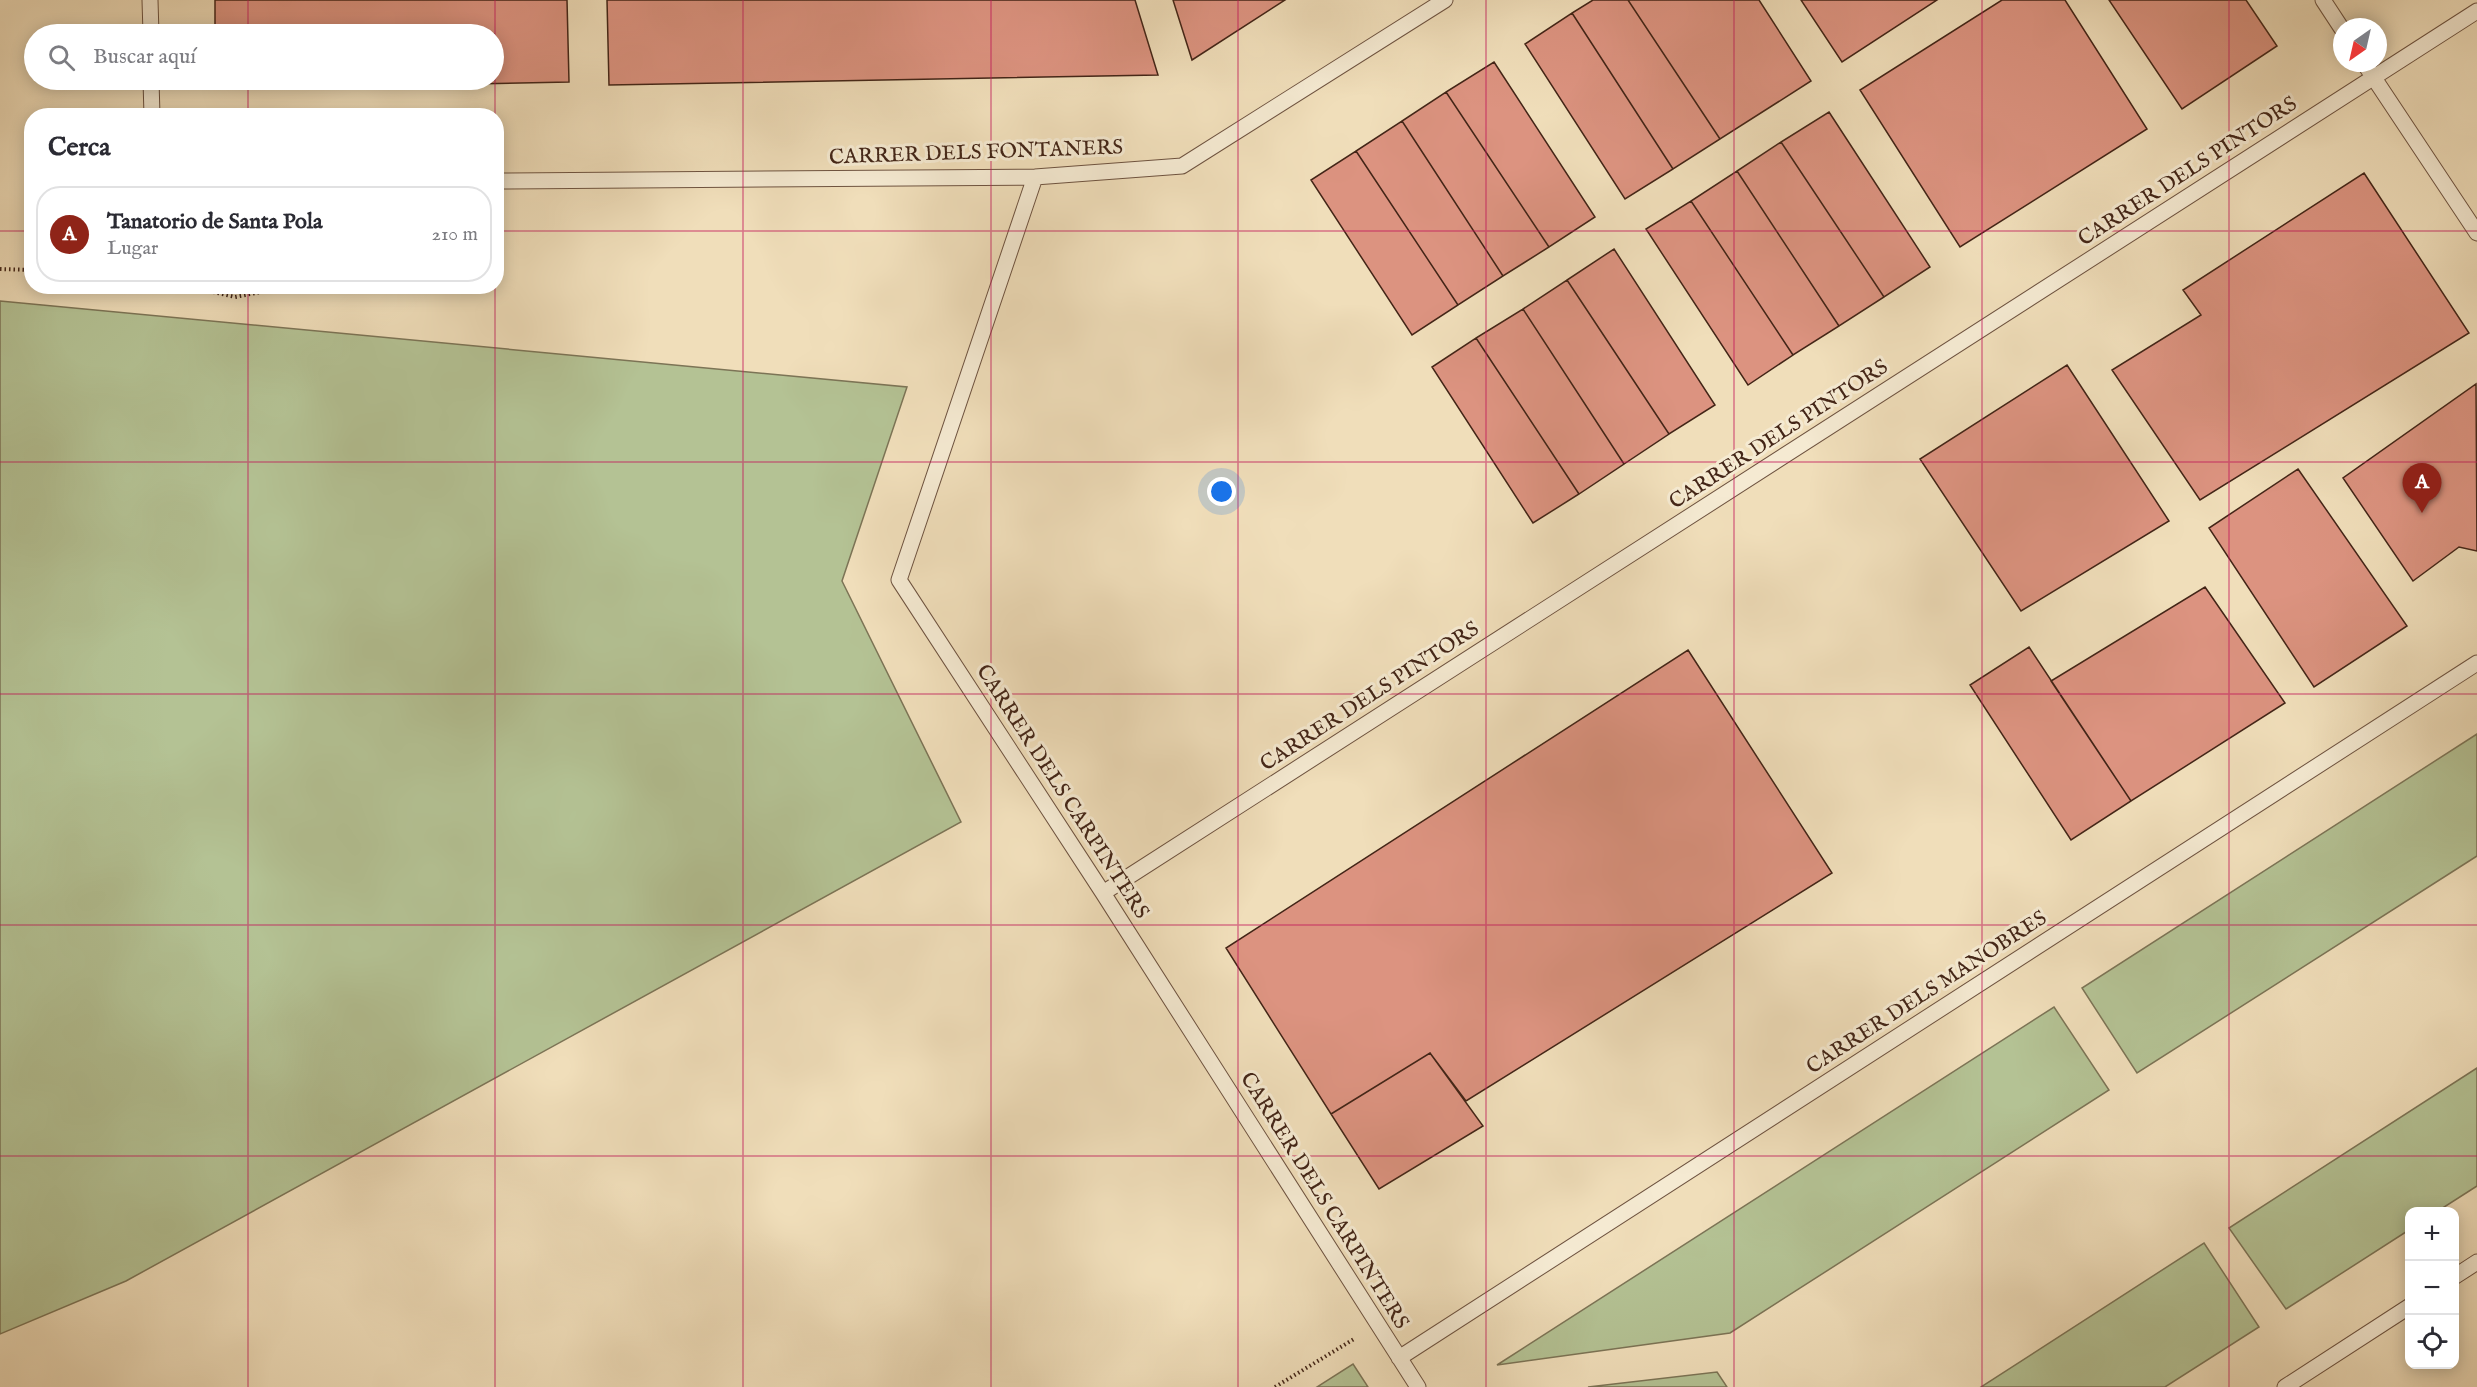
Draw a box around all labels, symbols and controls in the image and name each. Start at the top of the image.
north arrow [2333,18,2387,72]
search box [24,24,504,90]
icon: search [45,41,78,74]
text: Buscar aquí [93,43,196,71]
street label: CARRER DELS PINTORS [2073,91,2303,253]
text: Cerca [48,131,110,164]
street label: CARRER DELS FONTANERS [829,134,1123,172]
text: Tanatorio de Santa Pola [107,208,322,236]
text: A [63,222,76,247]
text: 210 m [432,222,478,247]
text: Lugar [107,236,158,261]
street label: CARRER DELS PINTORS [1664,354,1894,516]
pin: A [2402,464,2442,513]
your location [1207,477,1236,506]
street label: CARRER DELS PINTORS [1255,616,1485,778]
street label: CARRER DELS CARPINTERS [970,660,1154,924]
street label: CARRER DELS MANOBRES [1802,905,2052,1081]
street label: CARRER DELS CARPINTERS [1234,1067,1414,1335]
map controls [2405,1207,2459,1369]
button: + [2405,1207,2459,1261]
button: − [2405,1261,2459,1315]
button: locate [2405,1315,2459,1369]

